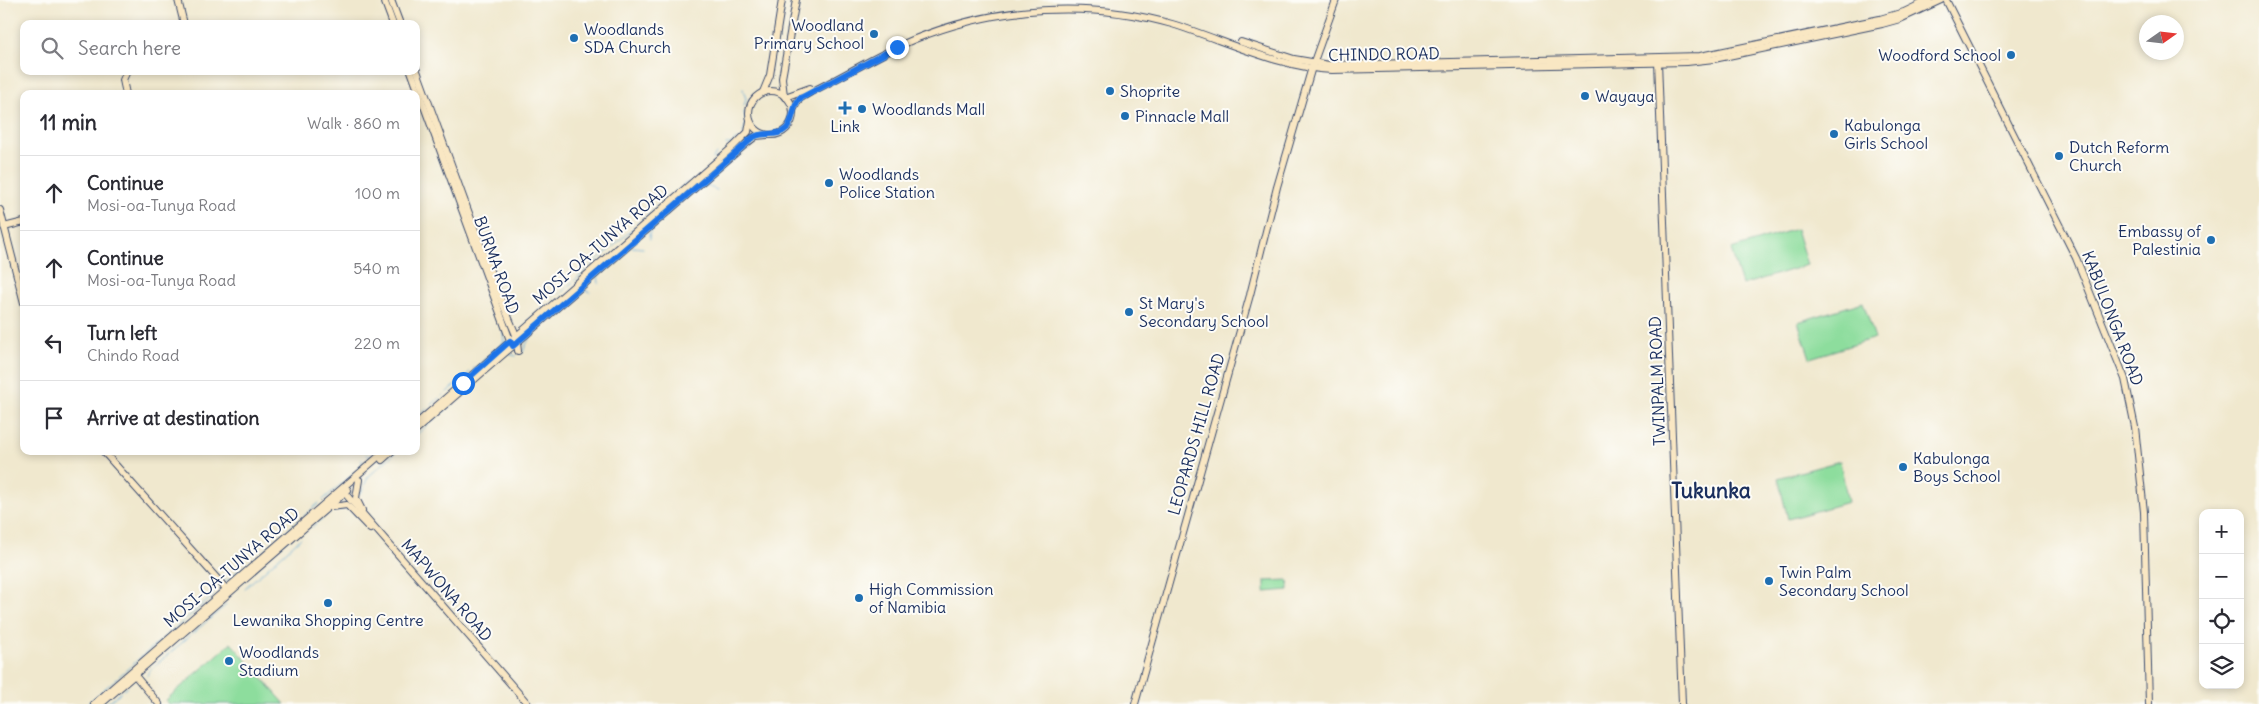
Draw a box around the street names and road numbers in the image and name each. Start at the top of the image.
street label: CHINDO ROAD [1328,43,1440,65]
street label: MOSI-OA-TUNYA ROAD [528,180,672,308]
street label: BURMA ROAD [470,213,524,317]
street label: KABULONGA ROAD [2078,248,2148,388]
street label: TWINPALM ROAD [1645,316,1669,446]
street label: LEOPARDS HILL ROAD [1163,351,1229,517]
street label: MOSI-OA-TUNYA ROAD [159,503,303,631]
street label: MAPWONA ROAD [397,535,497,645]

